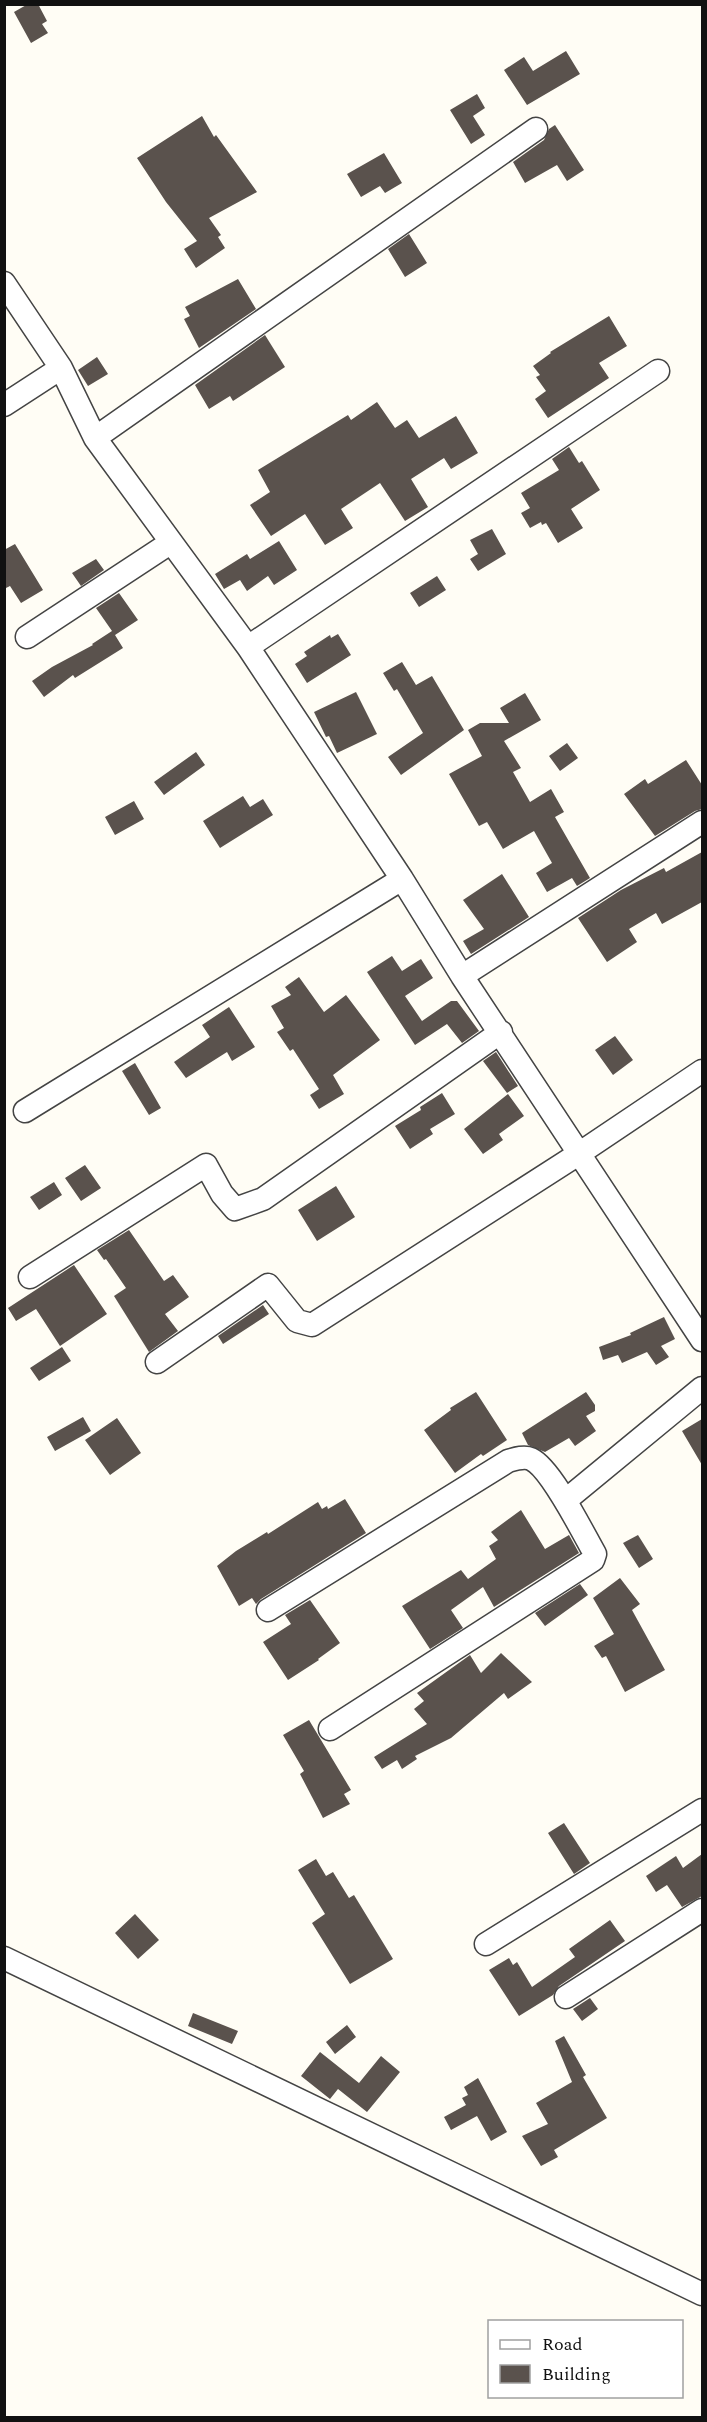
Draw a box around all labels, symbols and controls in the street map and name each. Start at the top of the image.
legend [488,2320,683,2398]
text: Road [542,2331,583,2358]
text: Building [542,2361,611,2388]

